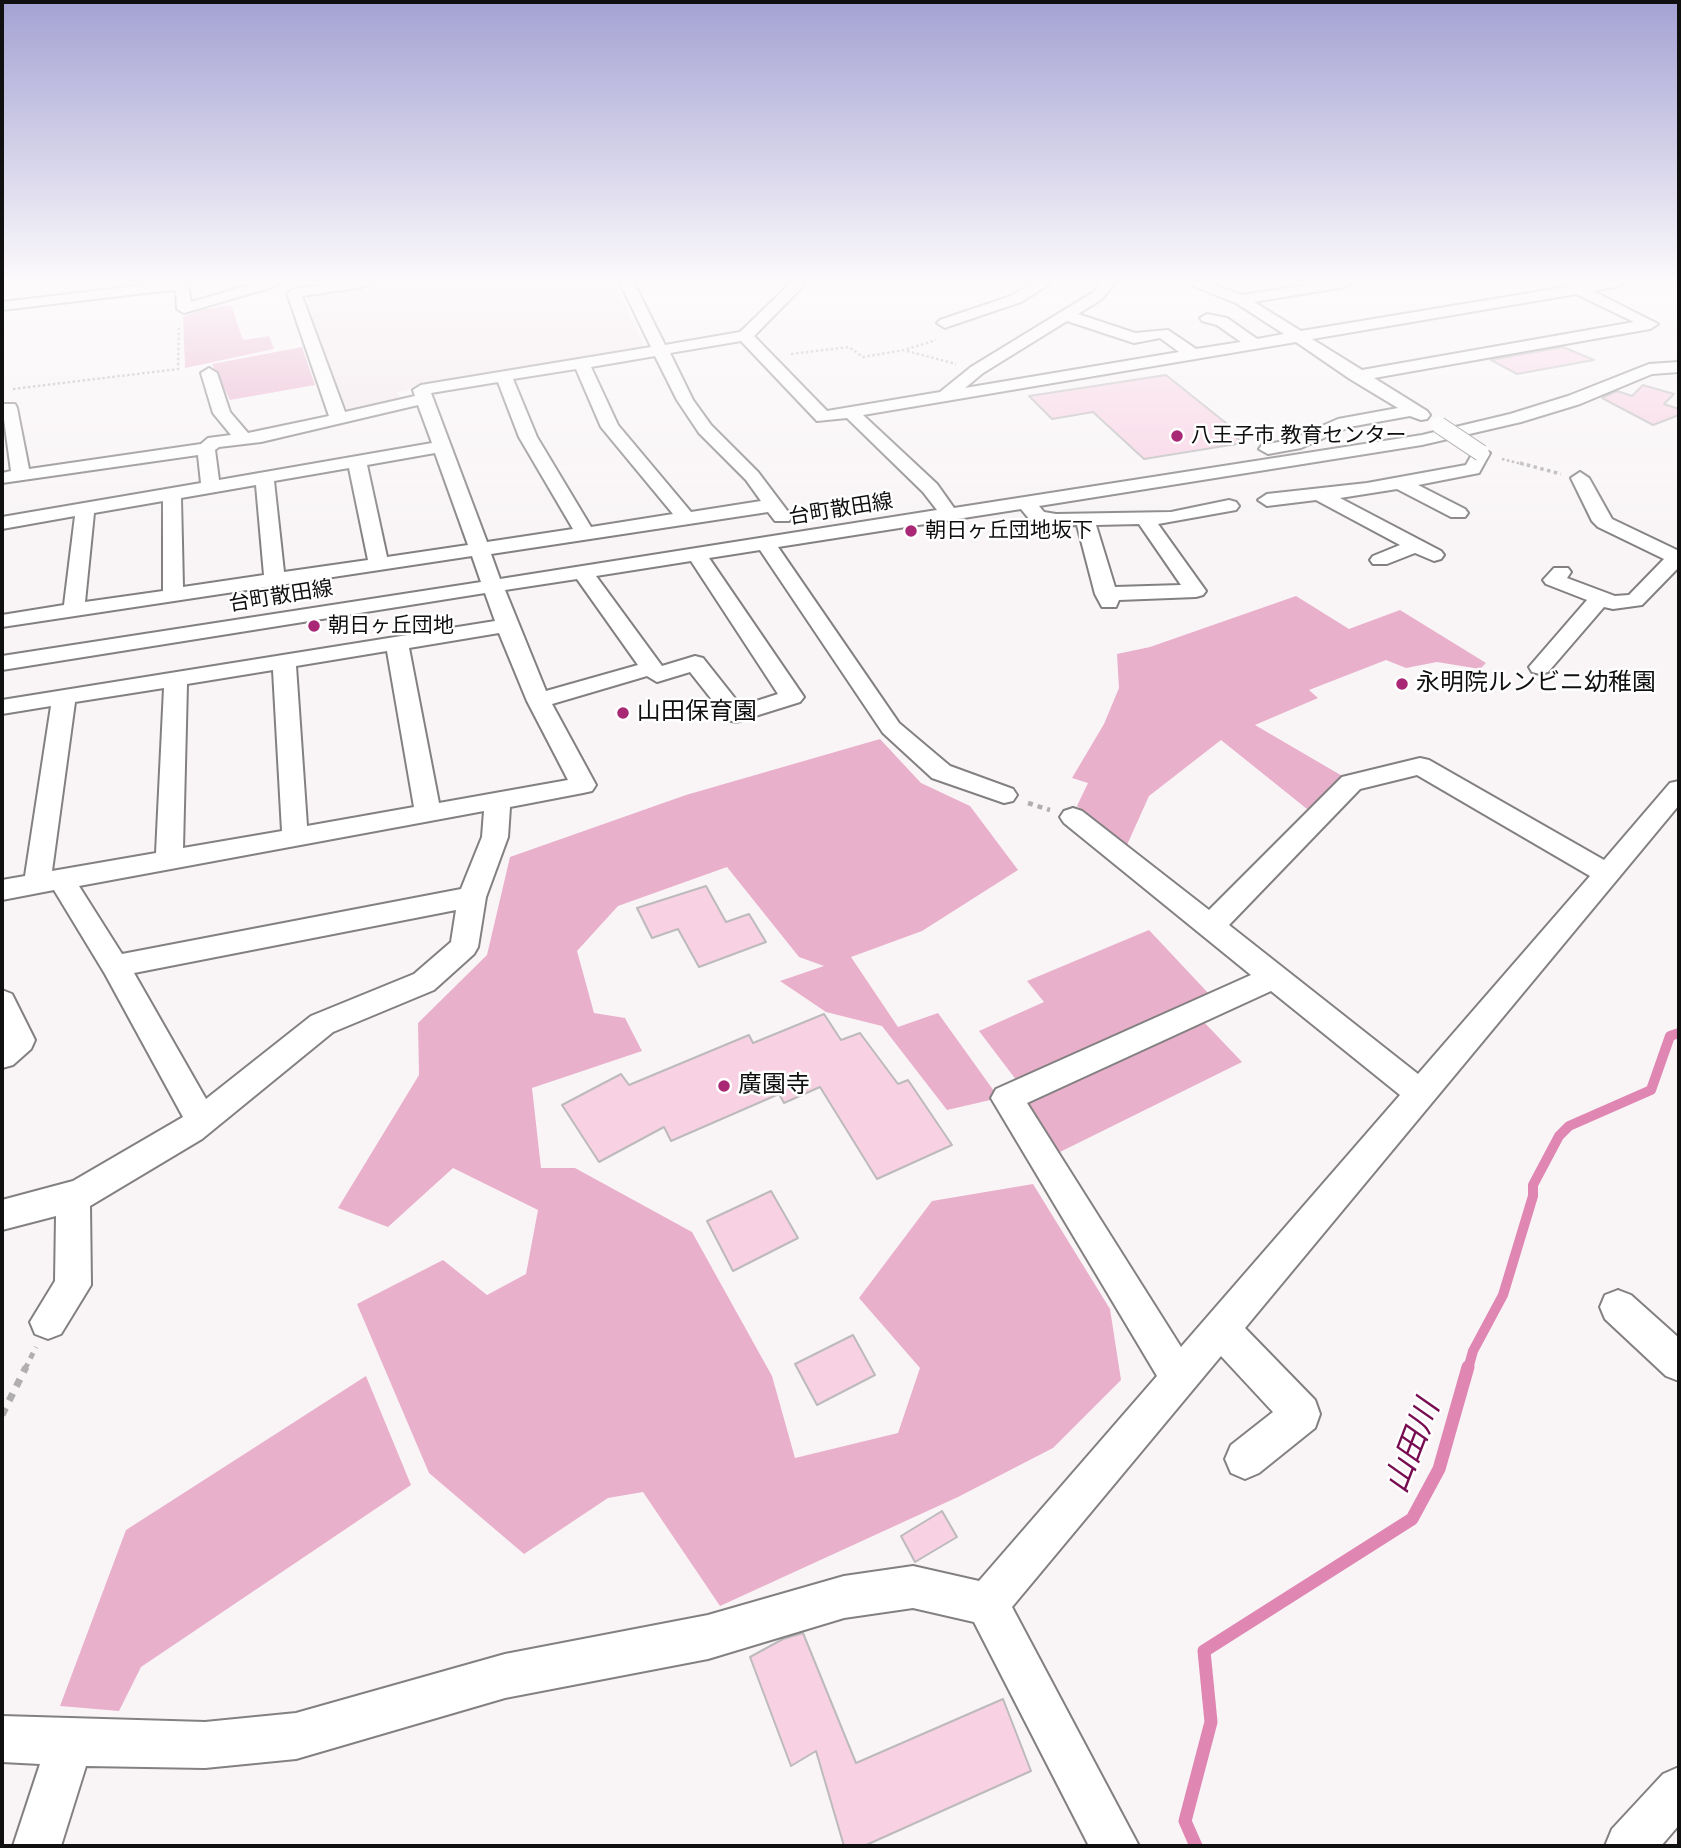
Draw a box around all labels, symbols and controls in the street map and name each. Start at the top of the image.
place label: 八王子市 教育センター [1191,423,1407,449]
marker: 八王子市 教育センター [1169,428,1185,444]
street label: 台町散田線 [787,489,895,531]
place label: 朝日ヶ丘団地坂下 [925,518,1093,544]
marker: 朝日ヶ丘団地坂下 [903,523,919,539]
street label: 台町散田線 [227,576,335,618]
place label: 朝日ヶ丘団地 [328,613,454,639]
marker: 朝日ヶ丘団地 [306,618,322,634]
place label: 永明院ルンビニ幼稚園 [1416,670,1656,698]
marker: 永明院ルンビニ幼稚園 [1394,676,1410,692]
place label: 山田保育園 [637,699,757,727]
marker: 山田保育園 [615,705,631,721]
place label: 廣園寺 [738,1072,810,1100]
marker: 廣園寺 [716,1078,732,1094]
water label: 山田川 [1379,1395,1449,1499]

